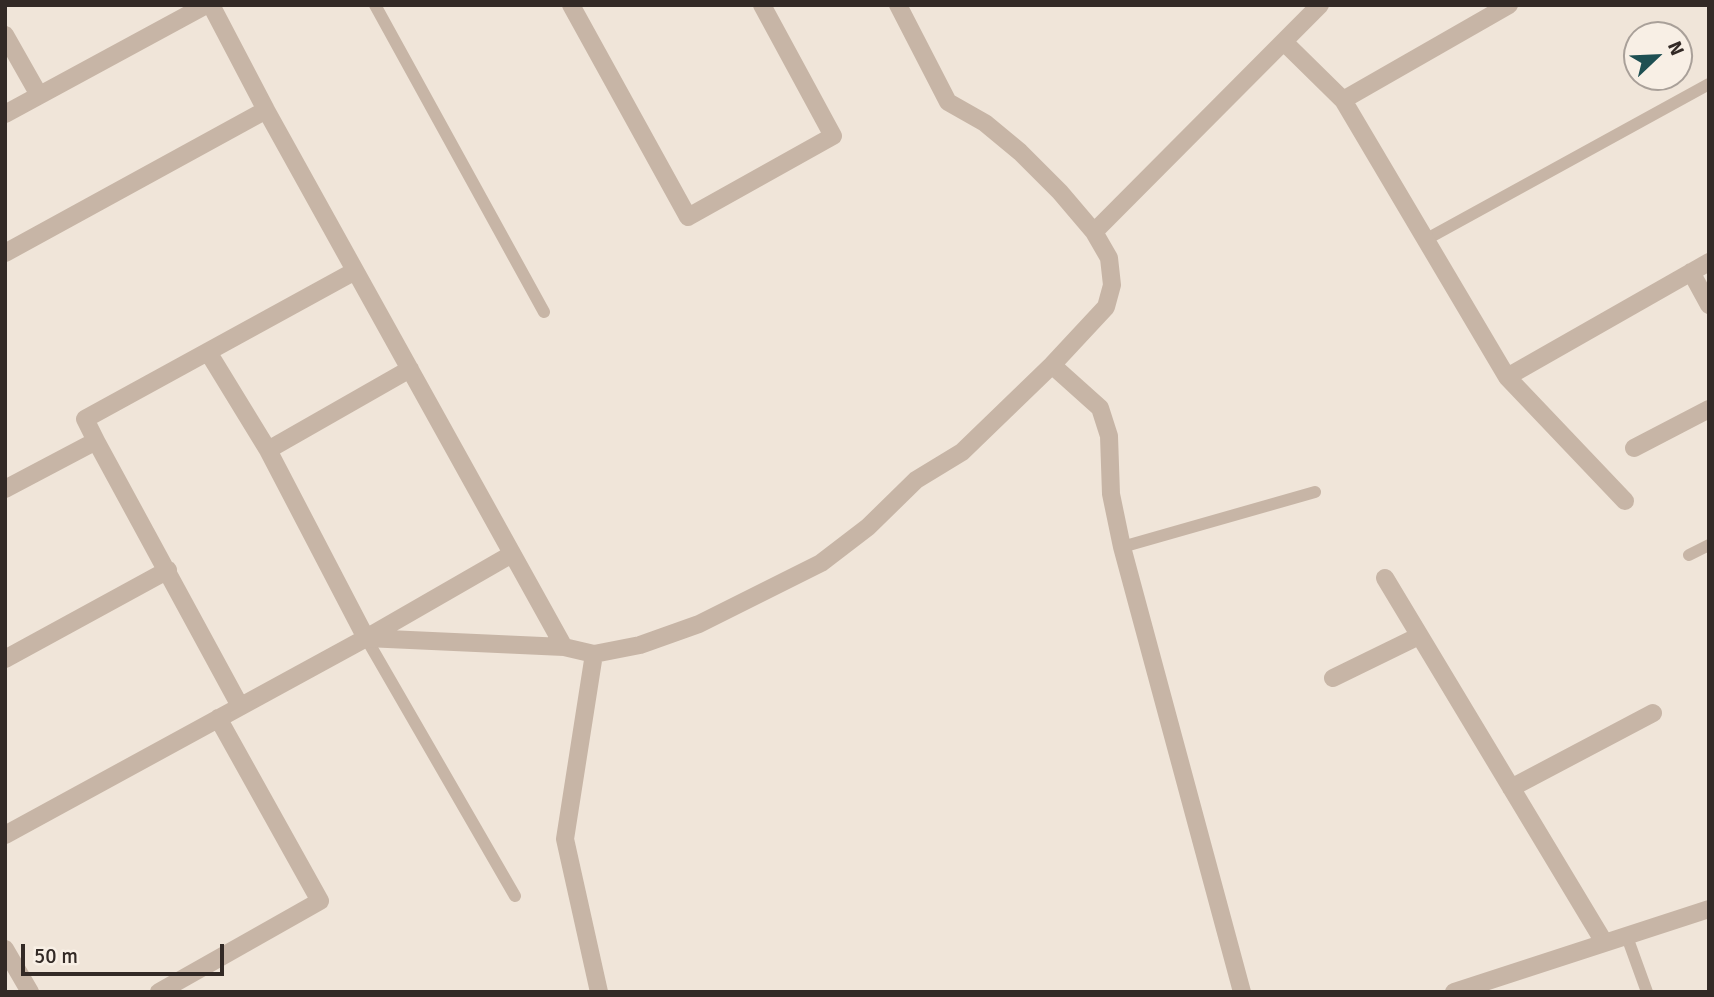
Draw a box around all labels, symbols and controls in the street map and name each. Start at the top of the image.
north arrow [1623,21,1693,91]
text: N [1662,38,1689,59]
scale bar [24,930,228,974]
text: 50 m [34,943,78,969]

